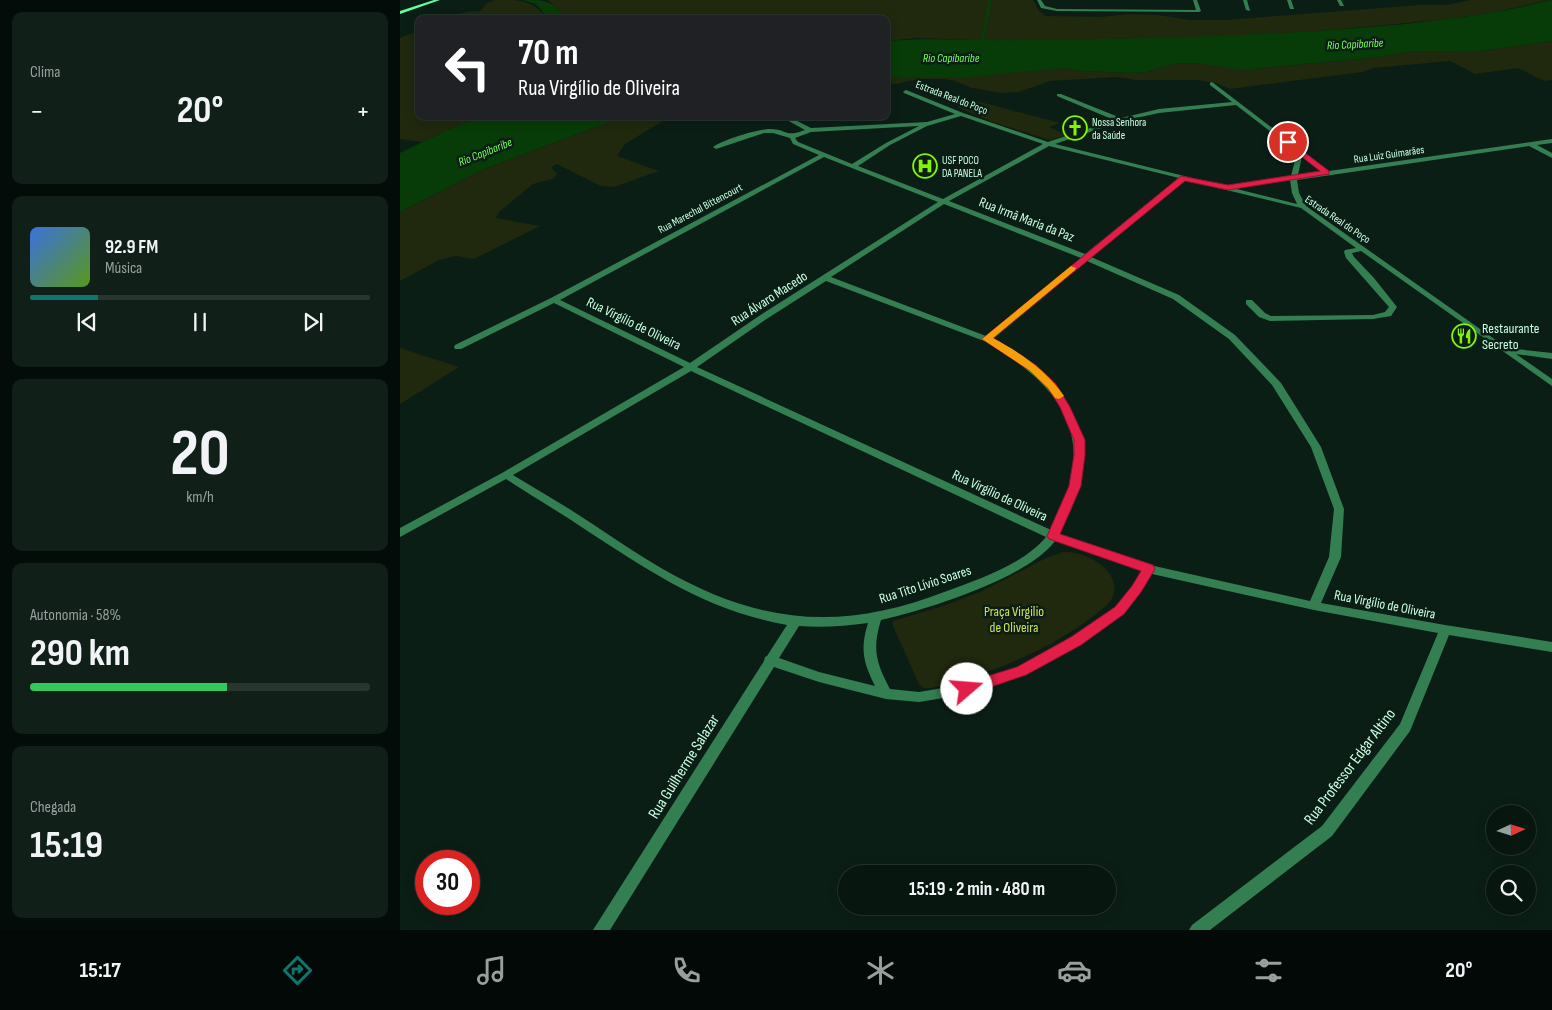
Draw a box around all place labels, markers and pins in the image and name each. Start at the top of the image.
church icon: Nossa Senhora da Saúde [1062,115,1088,141]
place label: Nossa Senhora da Saúde [1092,116,1146,142]
pin [1267,121,1309,163]
hospital icon: USF POCO DA PANELA [912,153,938,179]
place label: USF POCO DA PANELA [942,154,982,180]
place label: Restaurante Secreto [1482,320,1539,353]
restaurant icon: Restaurante Secreto [1451,323,1477,349]

